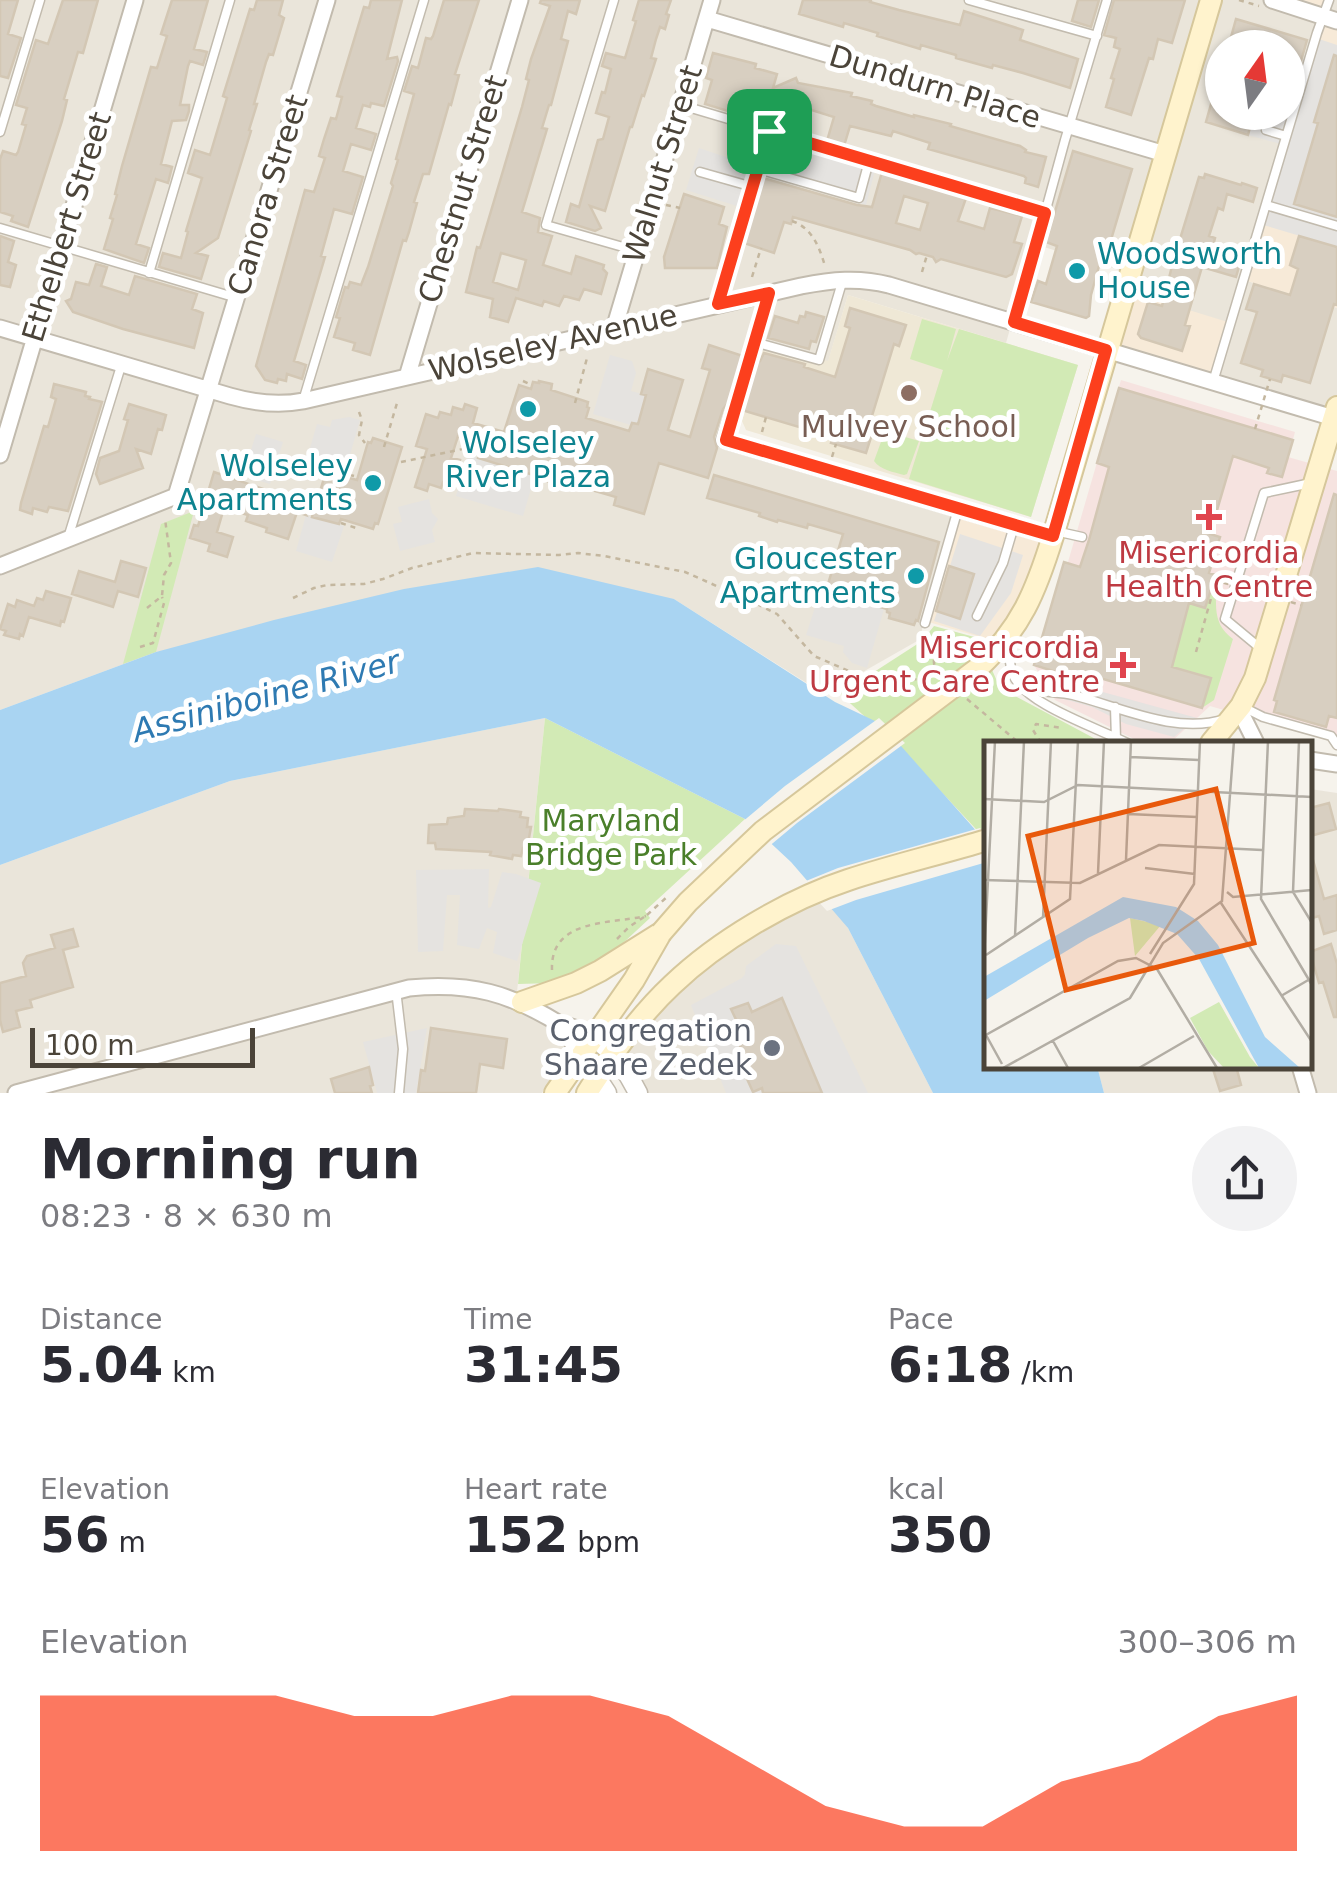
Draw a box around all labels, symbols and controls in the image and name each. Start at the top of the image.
north arrow [1205,30,1305,130]
map controls [1205,30,1305,130]
street label: Dundurn Place [825,38,1045,135]
street label: Walnut Street [616,61,709,267]
street label: Chestnut Street [411,71,514,307]
pin [727,89,812,174]
street label: Canora Street [220,90,315,299]
icon: arrive [742,104,797,159]
street label: Ethelbert Street [15,107,118,346]
place label: Woodsworth House [1097,236,1282,305]
marker: Woodsworth House [1066,260,1088,282]
street label: Wolseley Avenue [425,297,681,388]
marker: Mulvey School [898,382,920,404]
marker: Wolseley River Plaza [517,398,539,420]
place label: Mulvey School [801,409,1017,444]
place label: Wolseley River Plaza [445,425,611,494]
place label: Wolseley Apartments [177,448,353,517]
marker: Wolseley Apartments [362,472,384,494]
marker: Misericordia Health Centre [1196,504,1222,530]
place label: Misericordia Health Centre [1105,535,1313,604]
place label: Gloucester Apartments [720,541,897,610]
marker: Gloucester Apartments [905,565,927,587]
place label: Misericordia Urgent Care Centre [809,630,1100,699]
water label: Assiniboine River [126,642,406,750]
marker: Misericordia Urgent Care Centre [1110,652,1136,678]
inset map [984,741,1312,1068]
park label: Maryland Bridge Park [525,803,698,872]
place label: Congregation Shaare Zedek [544,1013,753,1082]
scale bar [30,1023,255,1068]
text: 100 m [45,1029,135,1062]
marker: Congregation Shaare Zedek [761,1037,783,1059]
button: share [1192,1126,1297,1231]
text: Morning run [40,1127,421,1191]
text: 08:23 · 8 × 630 m [40,1197,333,1235]
text: Distance [40,1303,162,1336]
text: Time [464,1303,533,1336]
text: Pace [888,1303,953,1336]
text: 5.04 [40,1336,163,1394]
text: 31:45 [464,1336,623,1394]
text: 6:18 [888,1336,1012,1394]
text: km [163,1356,216,1389]
text: /km [1012,1356,1074,1389]
text: Elevation [40,1473,170,1506]
text: Heart rate [464,1473,608,1506]
text: kcal [888,1473,945,1506]
text: 56 [40,1506,110,1564]
text: 152 [464,1506,568,1564]
text: 350 [888,1506,992,1564]
text: m [110,1526,146,1559]
text: bpm [568,1526,640,1559]
text: Elevation [40,1623,189,1661]
text: 300–306 m [1118,1623,1297,1661]

